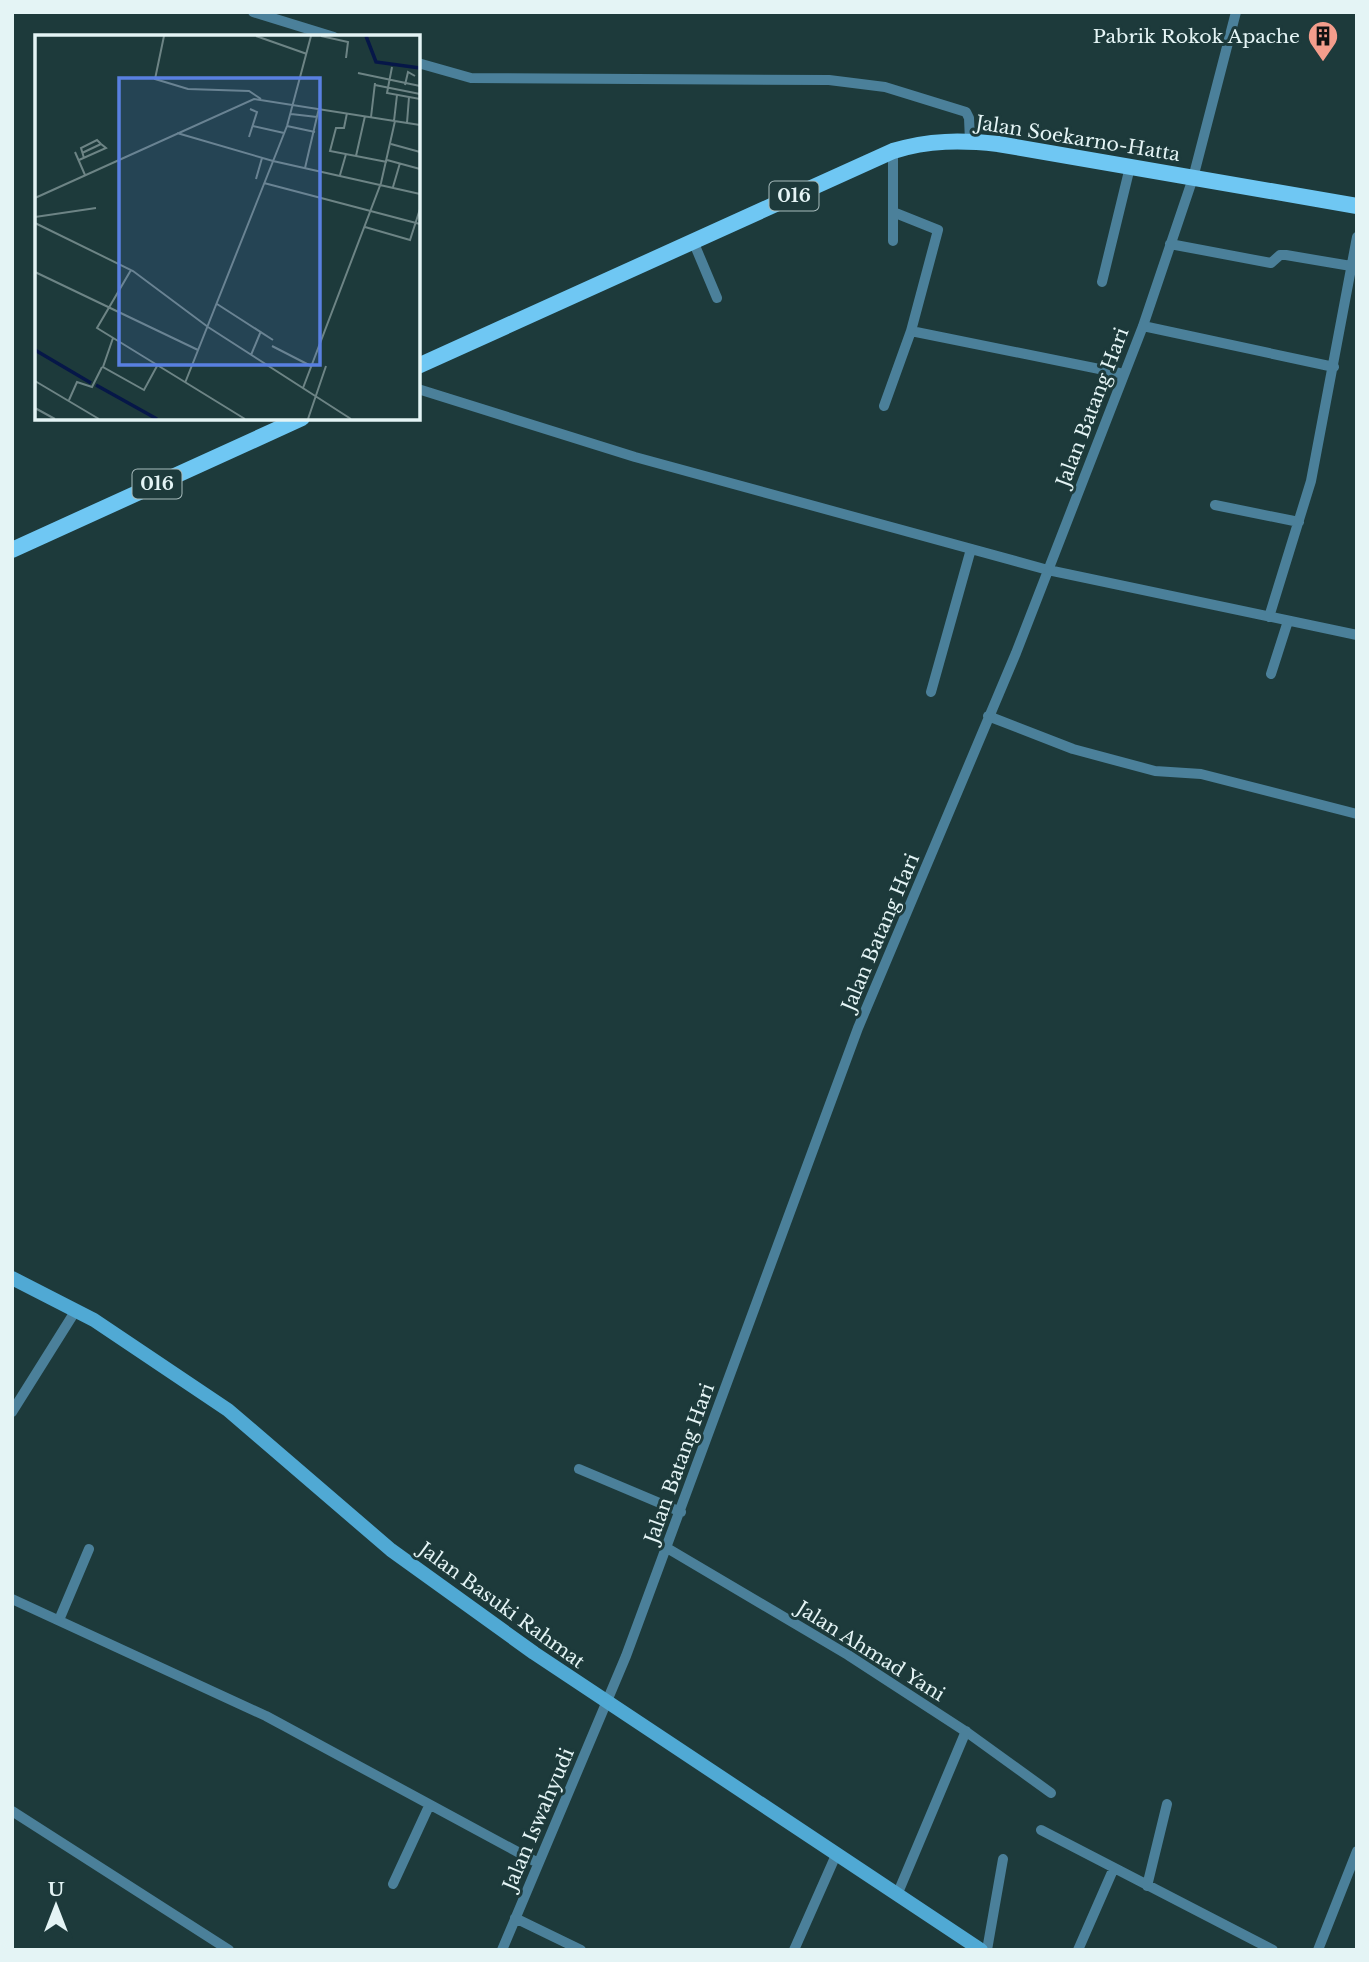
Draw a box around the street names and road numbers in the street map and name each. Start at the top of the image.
street label: Jalan Soekarno-Hatta [971,111,1182,166]
road number: 016 [770,182,818,210]
street label: Jalan Batang Hari [1050,324,1134,493]
road number: 016 [132,470,182,498]
street label: Jalan Batang Hari [836,850,924,1017]
street label: Jalan Batang Hari [639,1379,719,1549]
street label: Jalan Basuki Rahmat [412,1536,590,1674]
street label: Jalan Ahmad Yani [790,1595,949,1707]
street label: Jalan Iswahyudi [497,1744,579,1897]

